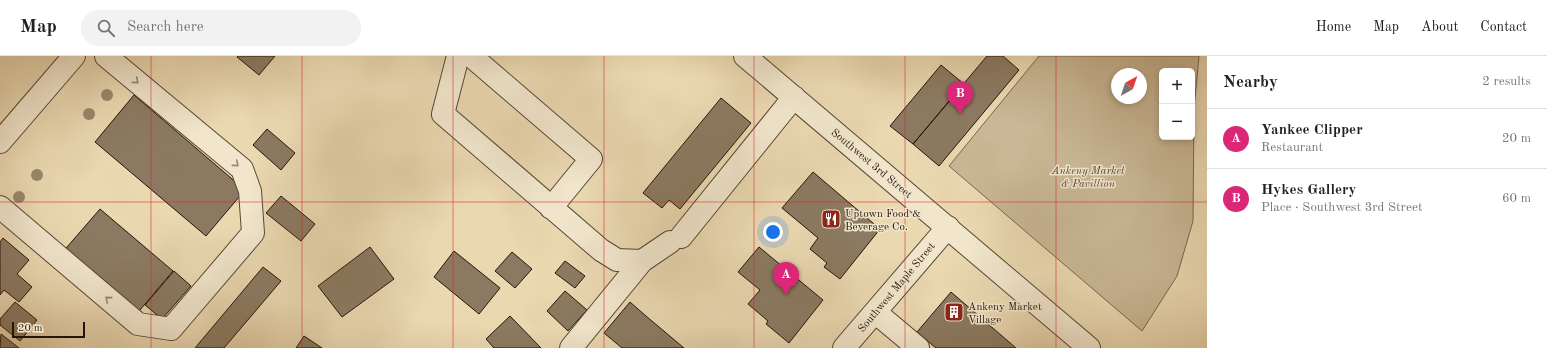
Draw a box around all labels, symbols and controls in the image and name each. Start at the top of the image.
search box [81,10,361,46]
icon: search [95,17,117,39]
text: Map [20,18,57,37]
text: Search here [127,20,204,35]
text: Home [1316,20,1351,34]
text: Map [1373,20,1399,34]
text: About [1421,20,1458,34]
text: Contact [1480,20,1527,34]
north arrow [1111,68,1147,104]
map controls [1159,68,1195,140]
button: + [1159,68,1195,104]
text: Nearby [1223,74,1278,91]
text: 2 results [1482,75,1531,88]
one-way arrow [132,76,139,83]
pin: B [947,81,973,114]
button: − [1159,104,1195,140]
text: Yankee Clipper [1261,123,1363,138]
street label: Southwest 3rd Street [829,127,914,201]
text: A [1231,132,1241,145]
text: 20 m [1502,132,1531,145]
text: Restaurant [1261,141,1323,154]
one-way arrow [232,160,239,167]
park label: Ankeny Market & Pavillion [1050,166,1125,190]
text: Hykes Gallery [1261,183,1356,198]
text: B [1231,192,1241,205]
text: 60 m [1502,192,1531,205]
text: Place · Southwest 3rd Street [1261,201,1422,214]
restaurant icon: Uptown Food & Beverage Co. [820,208,842,230]
place label: Uptown Food & Beverage Co. [845,209,921,233]
your location [763,222,783,242]
street label: Southwest Maple Street [856,241,938,335]
pin: A [773,262,799,295]
one-way arrow [105,297,113,304]
building icon: Ankeny Market Village [943,301,965,323]
place label: Ankeny Market Village [968,302,1042,326]
scale bar [12,320,85,339]
text: 20 m [18,323,43,334]

